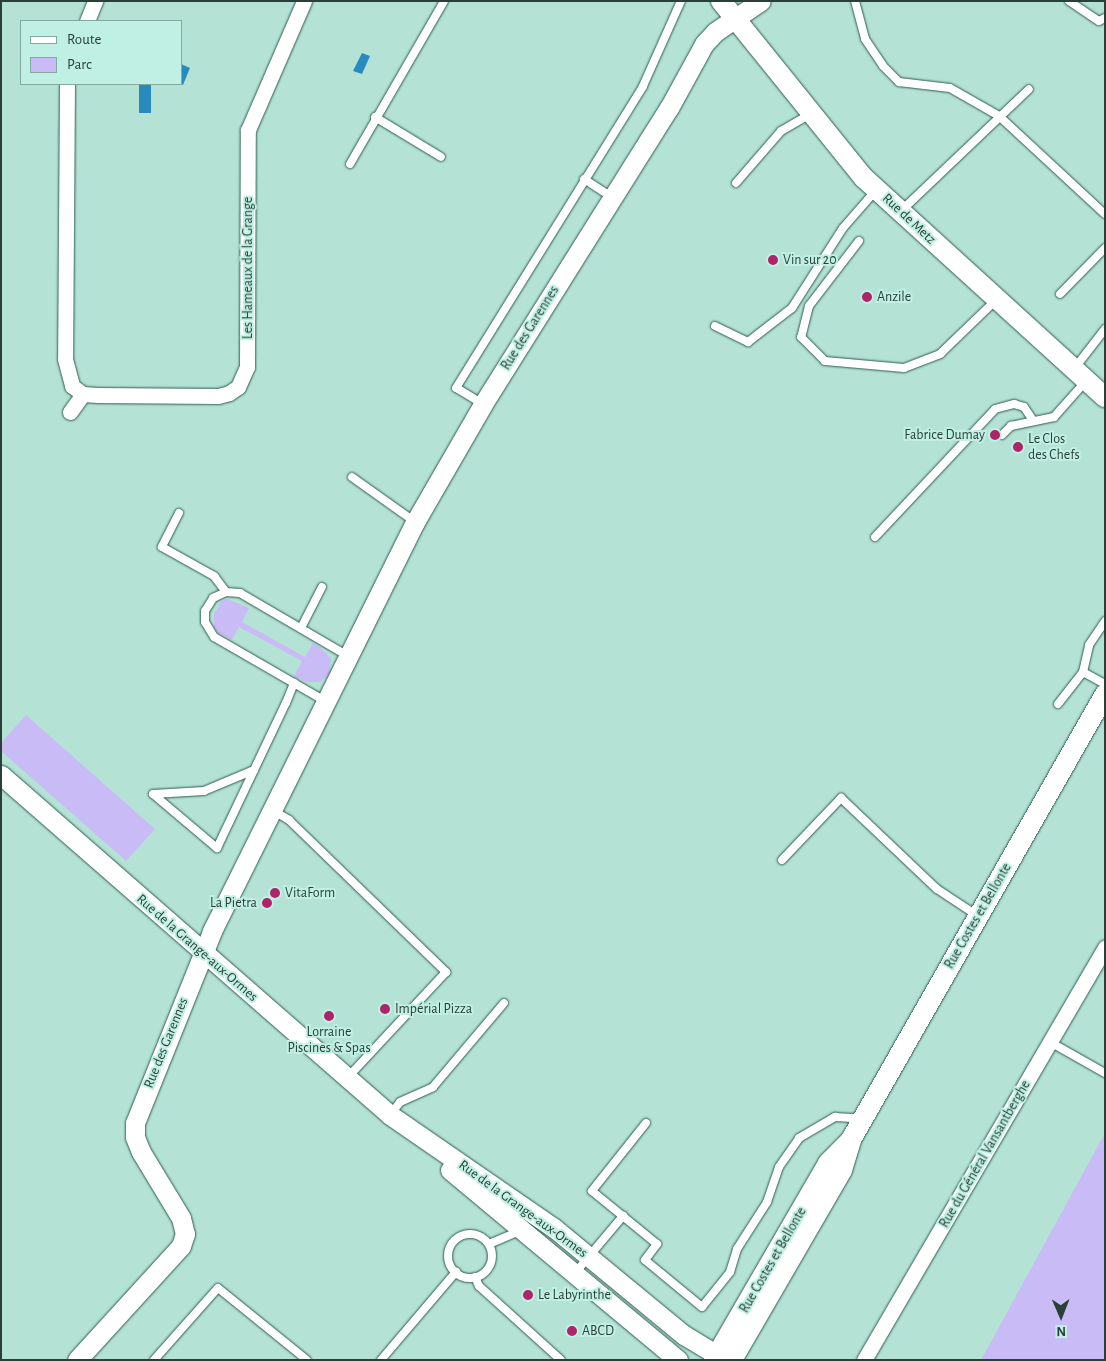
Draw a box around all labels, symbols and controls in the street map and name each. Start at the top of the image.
legend [20,20,182,85]
text: Route [67,32,101,47]
text: Parc [67,57,92,72]
street label: Rue de Metz [879,190,939,248]
street label: Les Hameaux de la Grange [240,197,256,339]
place label: Vin sur 20 [783,252,837,268]
marker: Vin sur 20 [767,254,779,266]
street label: Rue des Garennes [497,283,563,373]
place label: Anzile [877,289,911,305]
marker: Anzile [861,291,873,303]
place label: Fabrice Dumay [904,427,985,443]
marker: Fabrice Dumay [989,429,1001,441]
place label: Le Clos des Chefs [1028,431,1080,464]
marker: Le Clos des Chefs [1012,441,1024,453]
street label: Rue Costes et Bellonte [941,860,1015,972]
place label: VitaForm [285,885,335,901]
marker: VitaForm [269,887,281,899]
street label: Rue de la Grange-aux-Ormes [133,891,261,1005]
place label: La Pietra [210,895,257,911]
marker: La Pietra [261,897,273,909]
street label: Rue des Garennes [140,995,192,1091]
place label: Impérial Pizza [395,1001,472,1017]
marker: Impérial Pizza [379,1003,391,1015]
marker: Lorraine Piscines & Spas [323,1010,335,1022]
place label: Lorraine Piscines & Spas [287,1024,371,1056]
street label: Rue du Général Vansantberghe [936,1077,1034,1231]
street label: Rue de la Grange-aux-Ormes [455,1157,591,1261]
street label: Rue Costes et Bellonte [736,1204,810,1316]
place label: Le Labyrinthe [538,1287,611,1303]
marker: Le Labyrinthe [522,1289,534,1301]
north arrow [1036,1291,1086,1341]
place label: ABCD [582,1323,614,1339]
text: N [1056,1324,1066,1338]
marker: ABCD [566,1325,578,1337]

